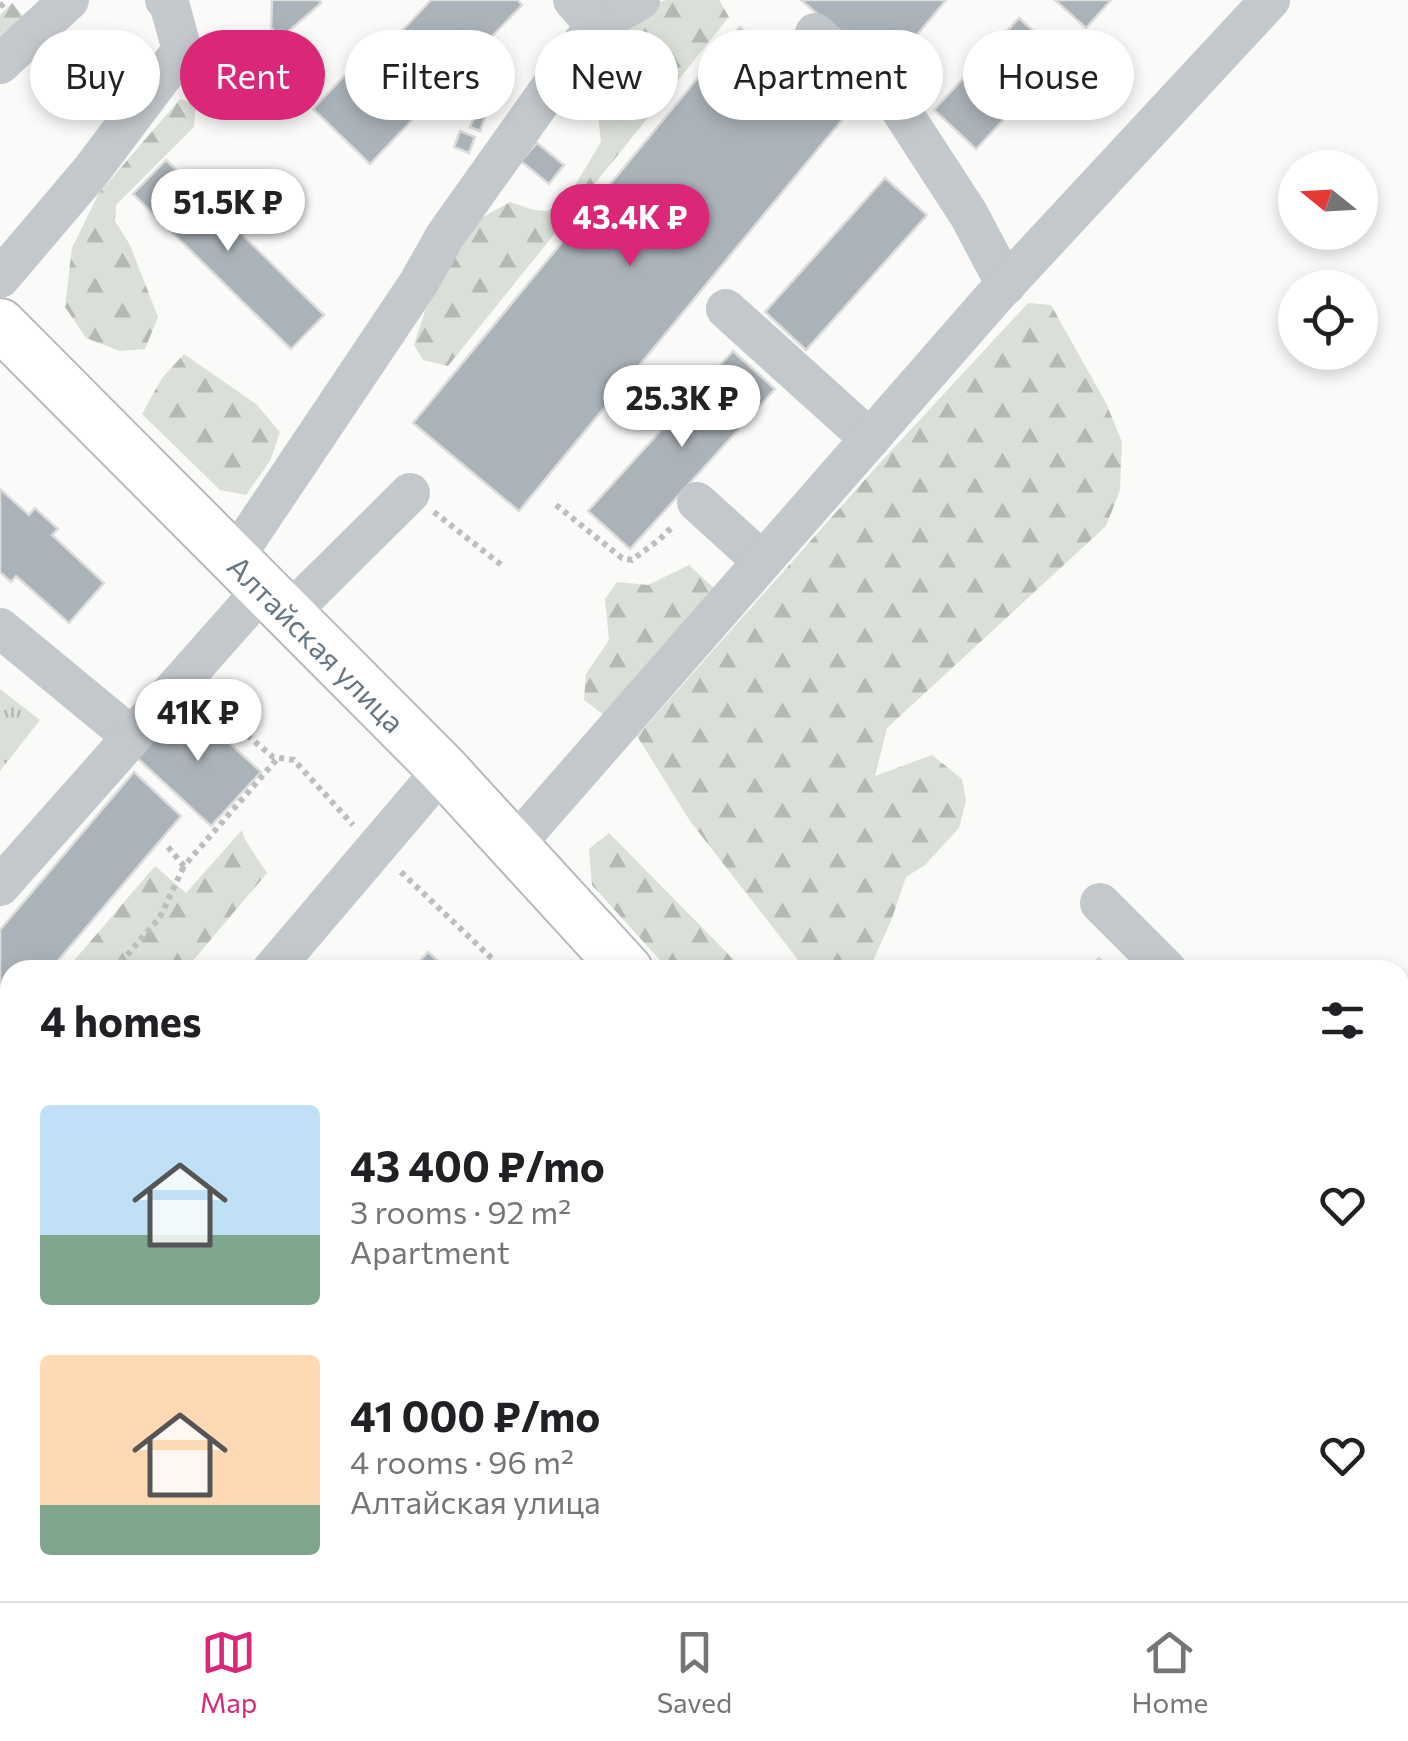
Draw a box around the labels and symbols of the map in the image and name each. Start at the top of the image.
north arrow [1278,150,1378,250]
pin: 51.5K ₽ [136,169,320,254]
pin: 43.4K ₽ [538,184,722,269]
pin: 25.3K ₽ [590,365,774,450]
street label: Алтайская улица [221,547,413,739]
pin: 41K ₽ [128,679,268,764]

